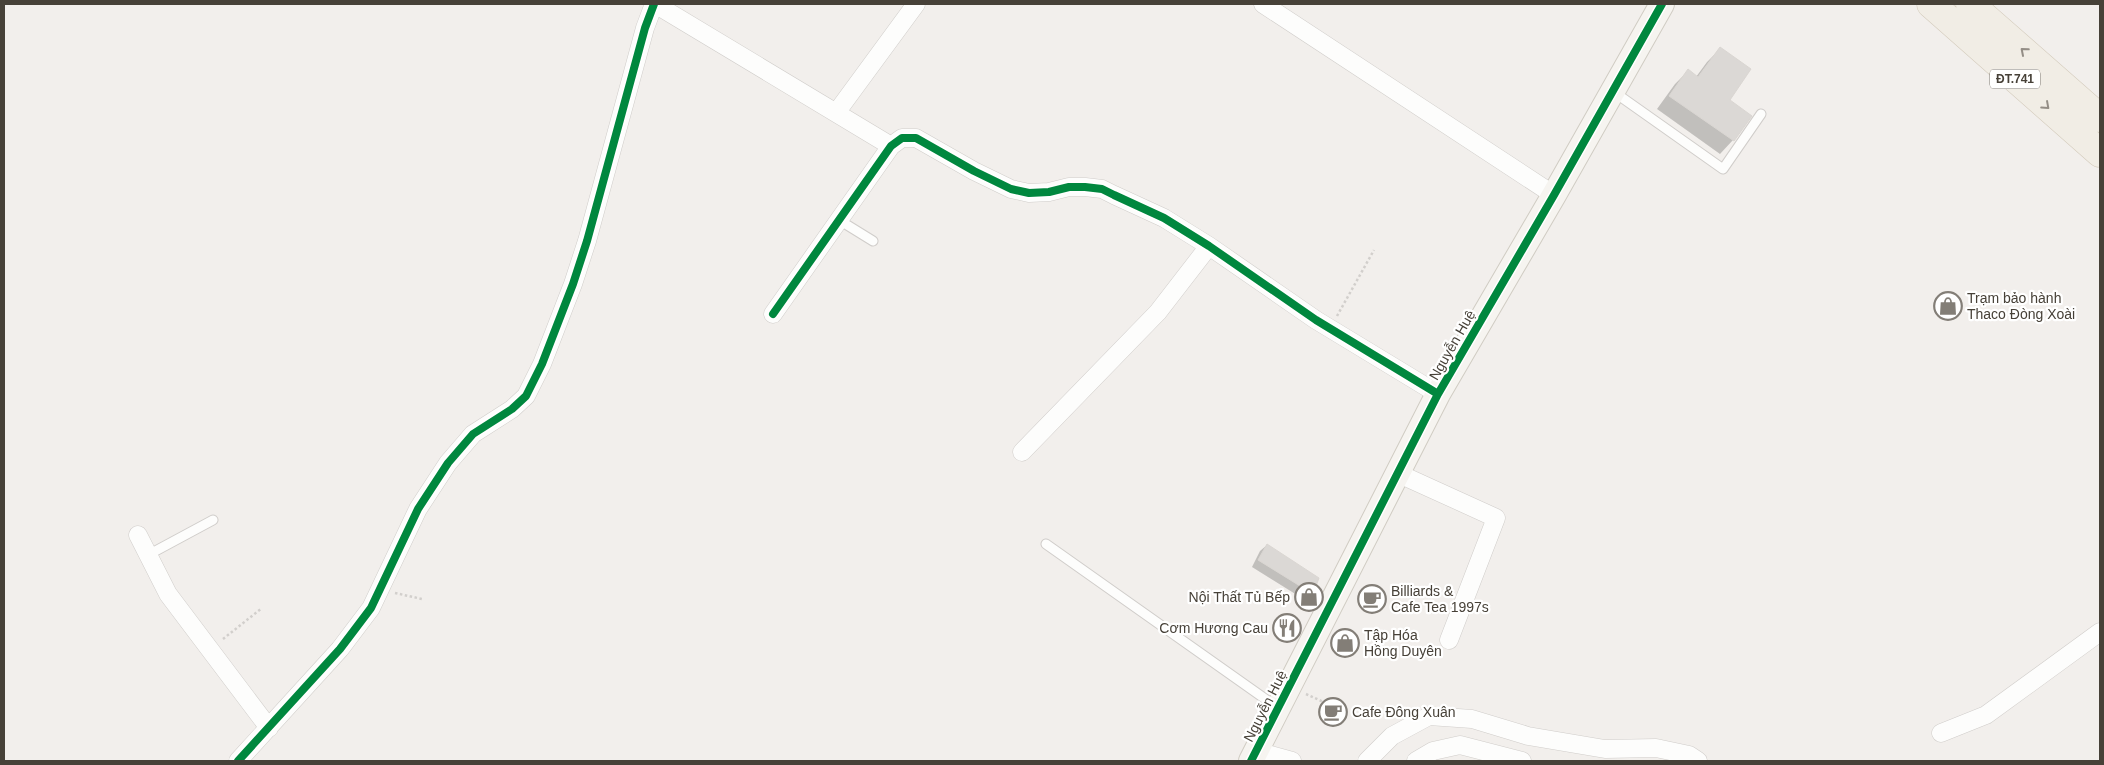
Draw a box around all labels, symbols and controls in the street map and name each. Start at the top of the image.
one-way arrow [2021,48,2030,57]
road number: ĐT.741 [1990,70,2040,88]
one-way arrow [2040,100,2049,109]
place label: Trạm bảo hành Thaco Đòng Xoài [1967,290,2075,322]
shop icon: Trạm bảo hành Thaco Đòng Xoài [1933,291,1963,321]
street label: Nguyễn Huệ [1426,307,1478,383]
shop icon: Nội Thất Tủ Bếp [1294,582,1324,612]
place label: Billiards & Cafe Tea 1997s [1391,583,1489,615]
cafe icon: Billiards & Cafe Tea 1997s [1357,584,1387,614]
place label: Nội Thất Tủ Bếp [1189,589,1290,605]
restaurant icon: Cơm Hương Cau [1272,613,1302,643]
place label: Cơm Hương Cau [1159,620,1268,636]
place label: Tập Hóa Hồng Duyên [1364,627,1442,659]
shop icon: Tập Hóa Hồng Duyên [1330,628,1360,658]
street label: Nguyễn Huệ [1240,668,1290,744]
cafe icon: Cafe Đông Xuân [1318,697,1348,727]
place label: Cafe Đông Xuân [1352,704,1456,720]

